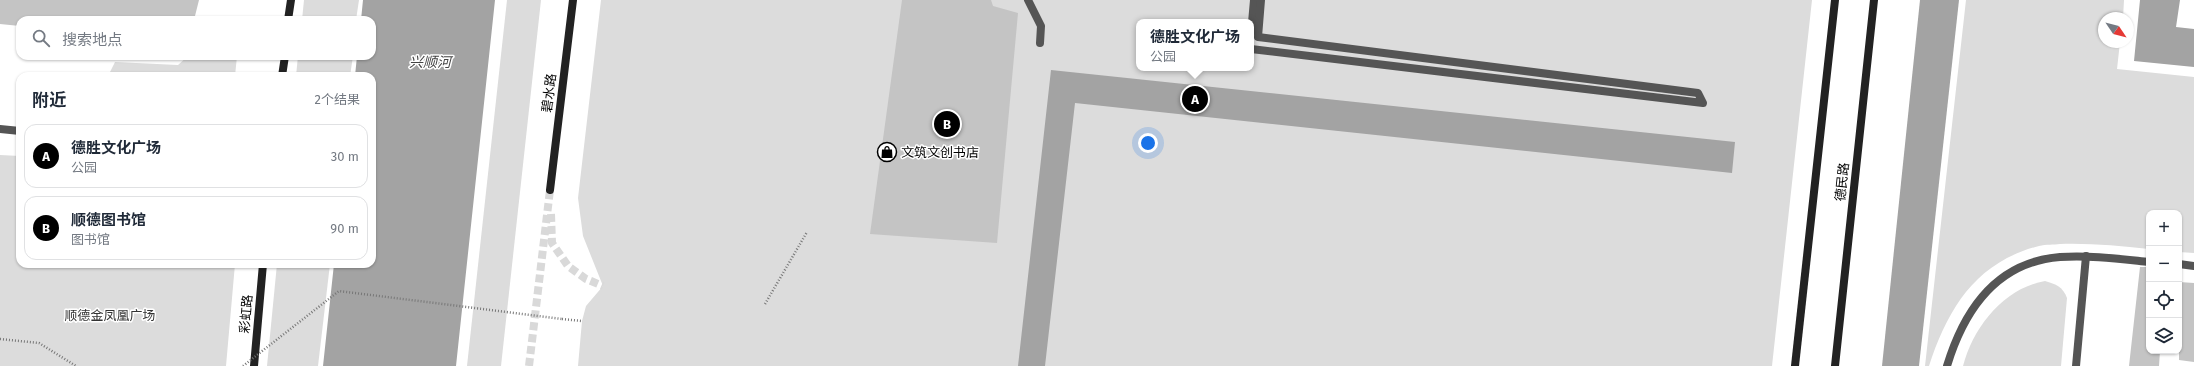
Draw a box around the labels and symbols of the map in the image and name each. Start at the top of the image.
north arrow [2098,12,2134,48]
water label: 兴顺河 [409,54,454,71]
street label: 碧水路 [539,73,559,113]
pin: A [1182,84,1208,114]
pin: B [934,109,960,139]
your location [1138,133,1158,153]
shop icon: 文筑文创书店 [876,141,898,163]
place label: 文筑文创书店 [901,145,979,160]
street label: 德民路 [1833,162,1851,202]
street label: 彩虹路 [237,294,255,334]
park label: 顺德金凤凰广场 [64,308,156,323]

